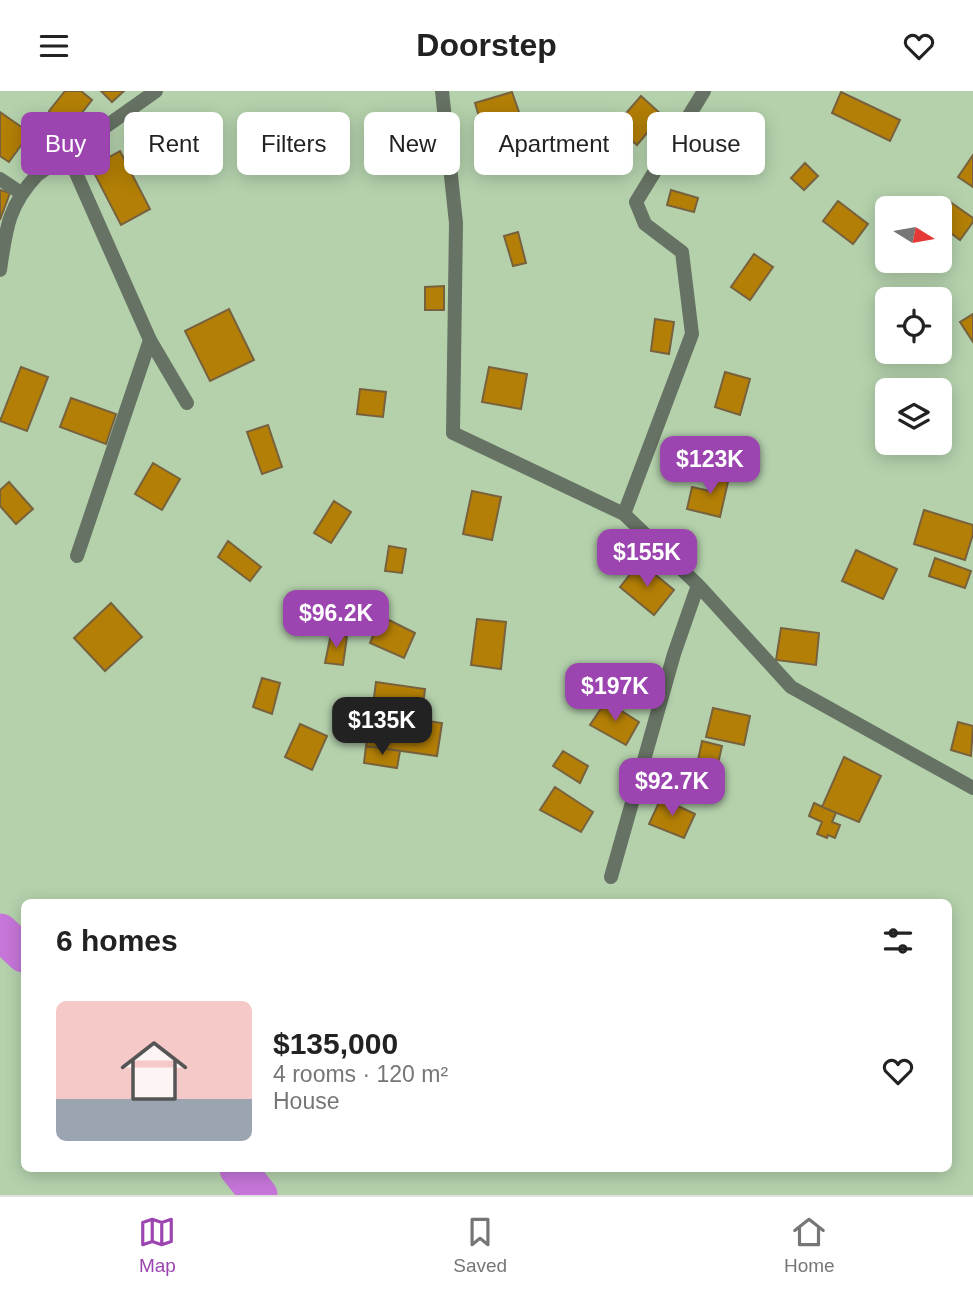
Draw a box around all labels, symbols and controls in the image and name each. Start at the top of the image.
icon: menu [35,27,73,65]
text: Doorstep [416,27,557,63]
icon: heart [900,27,938,65]
chip: Buy [21,112,110,175]
chip: Rent [124,112,223,175]
chip: Filters [237,112,350,175]
chip: New [364,112,460,175]
chip: Apartment [474,112,633,175]
chip: House [647,112,765,175]
north arrow [875,196,952,273]
map controls [875,196,952,455]
button: locate [875,287,952,364]
button: layers [875,378,952,455]
pin: $123K [661,437,759,496]
text: $123K [676,446,744,472]
pin: $155K [598,529,696,589]
text: $155K [613,539,681,565]
pin: $96.2K [279,591,393,650]
text: $96.2K [299,600,373,626]
pin: $197K [566,663,664,723]
text: $197K [581,673,649,699]
pin: $135K [333,697,431,757]
text: $135K [348,707,416,733]
pin: $92.7K [615,759,729,818]
text: $92.7K [635,768,709,794]
icon: filters [879,922,917,960]
text: 6 homes [56,924,178,957]
text: $135,000 [273,1027,398,1060]
icon: home [112,1029,196,1113]
icon: heart [879,1052,917,1090]
text: 4 rooms · 120 m² [273,1061,448,1087]
text: House [273,1088,339,1114]
tab: Map [138,1213,176,1277]
tab: Saved [453,1213,507,1277]
tab: Home [784,1213,835,1277]

